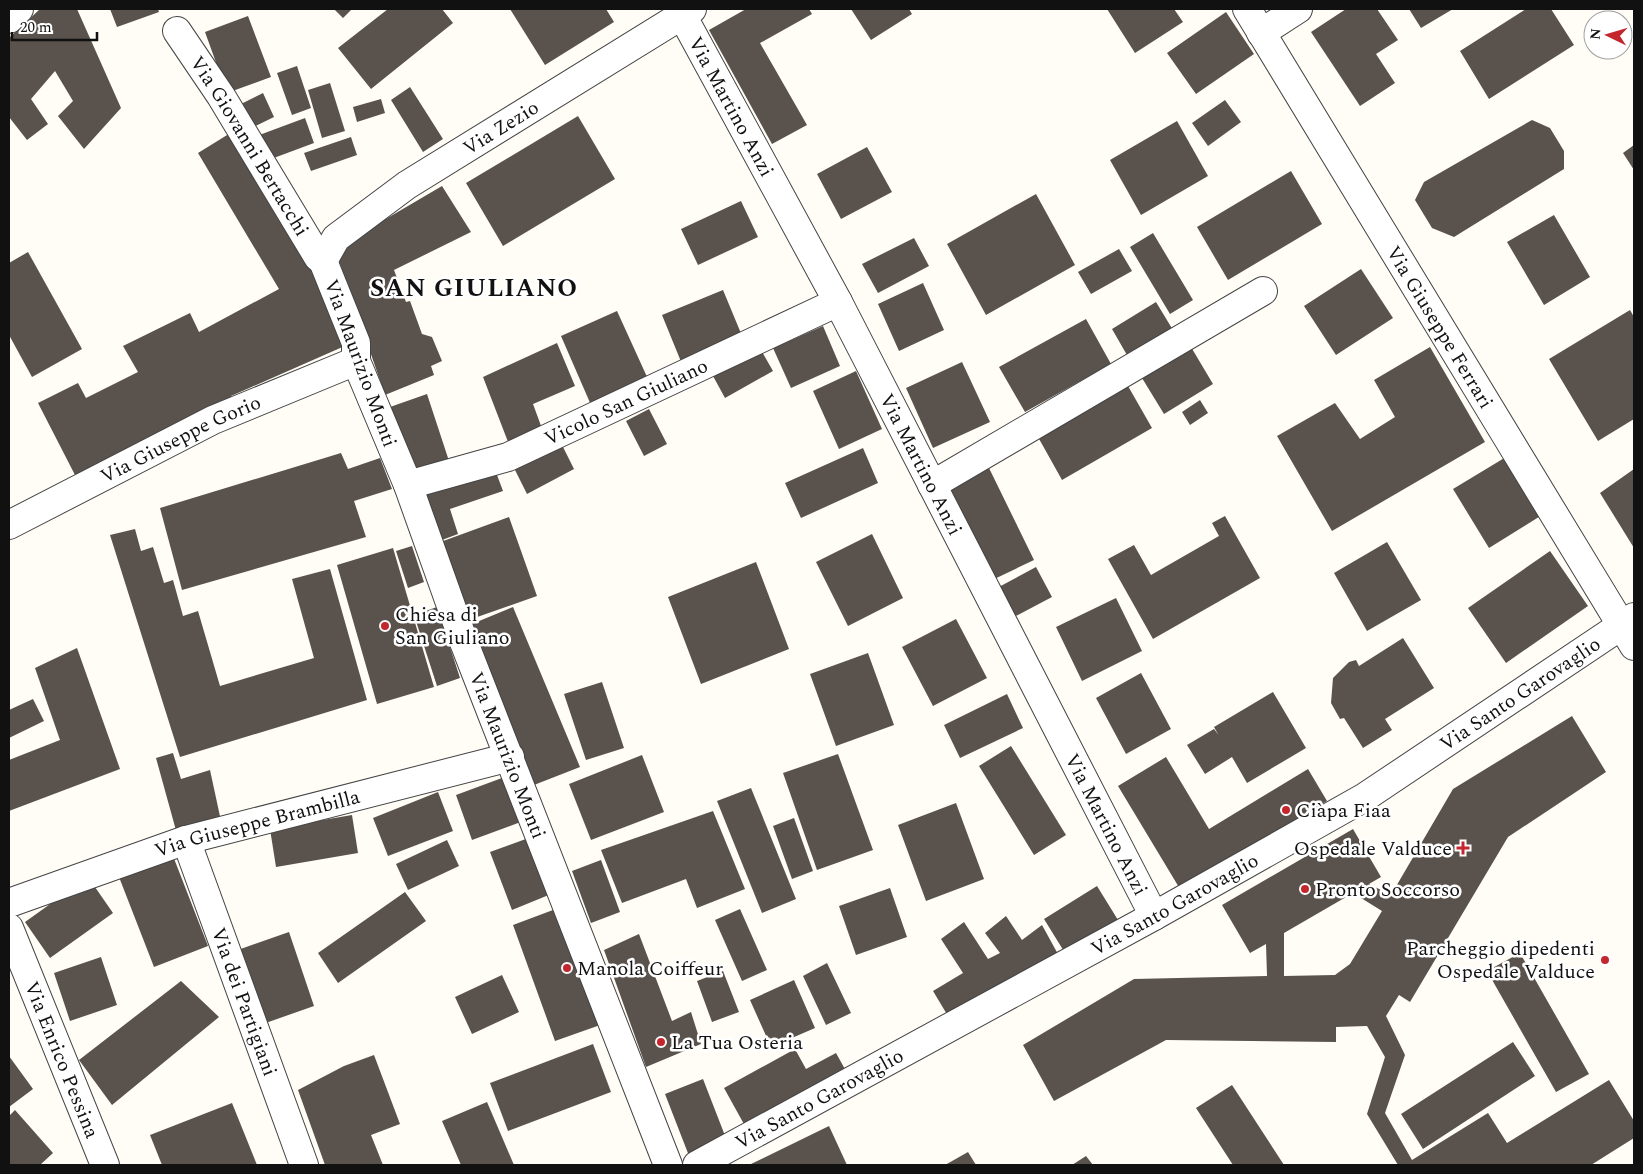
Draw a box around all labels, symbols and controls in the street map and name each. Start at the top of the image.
scale bar [12,10,98,42]
north arrow [1583,10,1633,60]
text: 20 m [20,16,52,39]
text: N [1585,27,1607,41]
street label: Via Martino Anzi [680,31,781,183]
street label: Via Giovanni Bertacchi [182,50,316,242]
street label: Via Zezio [457,93,545,163]
street label: Via Giuseppe Ferrari [1378,240,1500,415]
district label: SAN GIULIANO [370,270,578,308]
street label: Via Maurizio Monti [316,275,404,452]
street label: Vicolo San Giuliano [539,351,713,454]
street label: Via Giuseppe Gorio [95,388,266,492]
street label: Via Martino Anzi [872,388,970,541]
place label: Chiesa di San Giuliano [395,600,510,653]
marker: Chiesa di San Giuliano [379,620,391,632]
street label: Via Santo Garovaglio [1434,629,1607,759]
street label: Via Maurizio Monti [461,668,553,843]
street label: Via Martino Anzi [1057,748,1155,901]
street label: Via Giuseppe Brambilla [150,782,364,866]
place label: Ciàpa Fiaa [1296,796,1391,826]
marker: Ciàpa Fiaa [1280,804,1292,816]
place label: Ospedale Valduce [1294,834,1452,864]
marker: Ospedale Valduce [1456,841,1470,855]
street label: Via Santo Garovaglio [1085,846,1264,964]
place label: Pronto Soccorso [1315,875,1460,905]
marker: Pronto Soccorso [1299,883,1311,895]
street label: Via dei Partigiani [203,923,285,1081]
place label: Parcheggio dipedenti Ospedale Valduce [1406,934,1595,987]
place label: Manola Coiffeur [577,954,723,984]
marker: Parcheggio dipedenti Ospedale Valduce [1599,954,1611,966]
marker: Manola Coiffeur [561,962,573,974]
street label: Via Enrico Pessina [16,977,107,1143]
place label: La Tua Osteria [671,1028,803,1058]
marker: La Tua Osteria [655,1036,667,1048]
street label: Via Santo Garovaglio [730,1041,909,1158]

